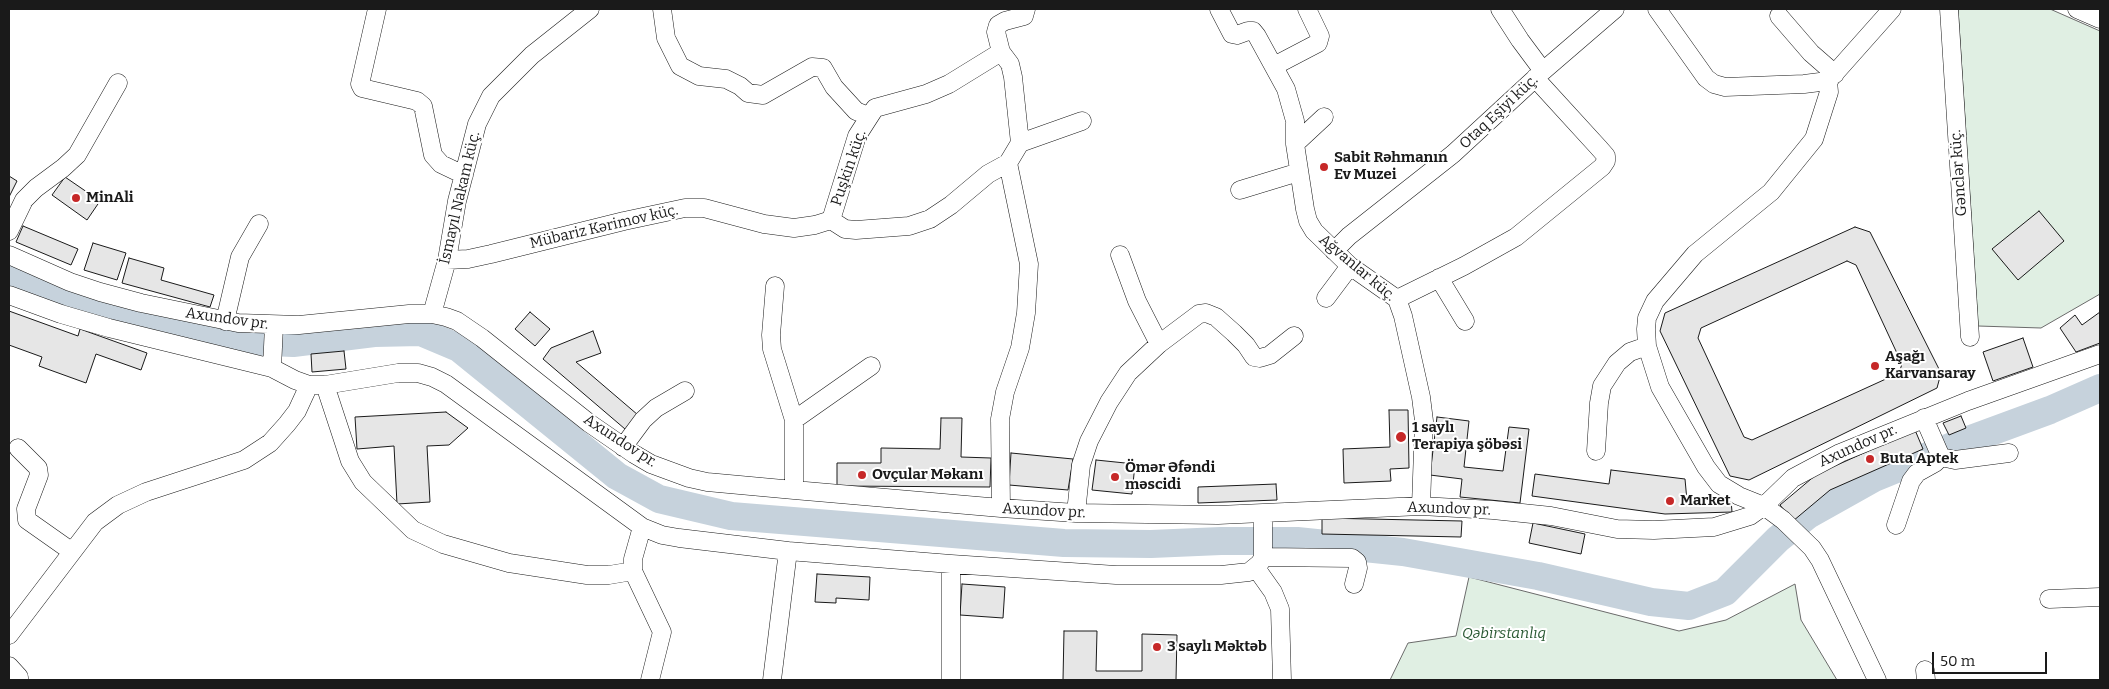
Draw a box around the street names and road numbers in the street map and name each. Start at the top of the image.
street label: Otaq Eşiyi küç. [1456,71,1542,153]
street label: Puşkin küç. [828,128,870,208]
street label: Gənclər küç. [1947,129,1971,217]
street label: İsmayıl Nakam küç. [436,130,484,266]
street label: Mübariz Kərimov küç. [528,201,680,253]
street label: Ağvanlar küç. [1315,231,1399,305]
street label: Axundov pr. [184,304,270,334]
street label: Axundov pr. [580,411,660,471]
street label: Axundov pr. [1816,421,1900,471]
street label: Axundov pr. [1407,499,1491,519]
street label: Axundov pr. [1002,500,1086,522]

